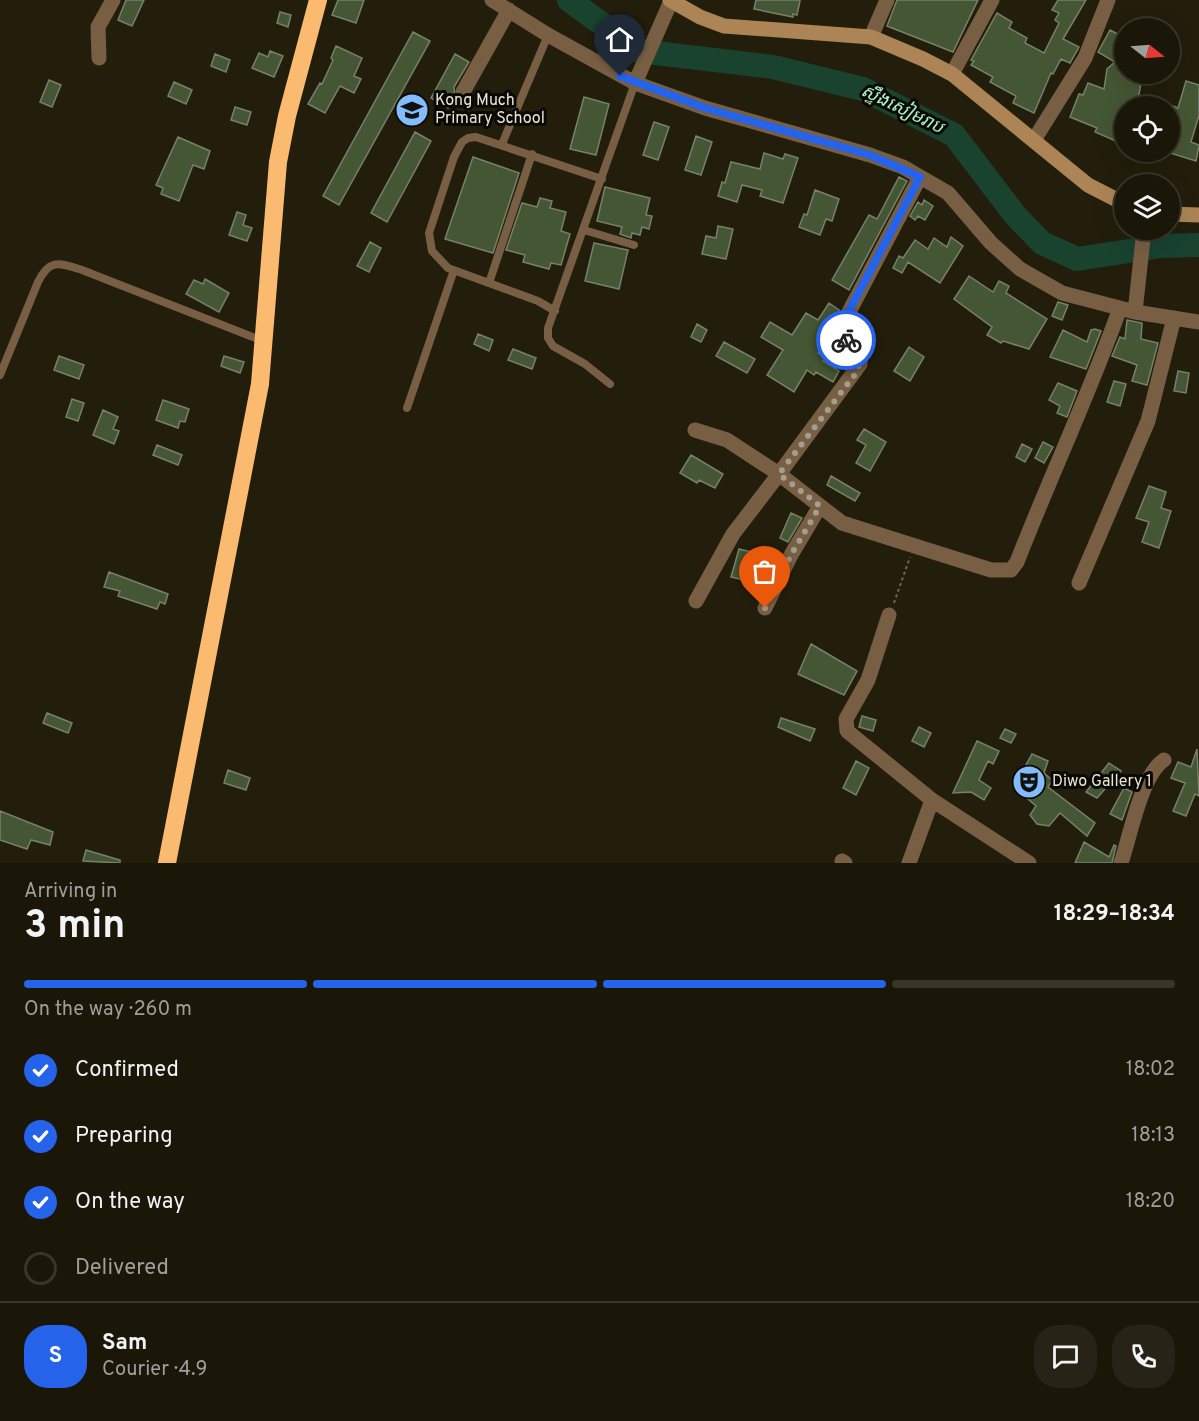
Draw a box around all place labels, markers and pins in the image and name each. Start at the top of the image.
pin [594,14,645,76]
place label: Kong Much Primary School [435,91,545,129]
school or university icon: Kong Much Primary School [394,92,430,128]
pin [739,546,790,608]
theatre icon: Diwo Gallery 1 [1011,764,1047,800]
place label: Diwo Gallery 1 [1052,772,1152,792]

